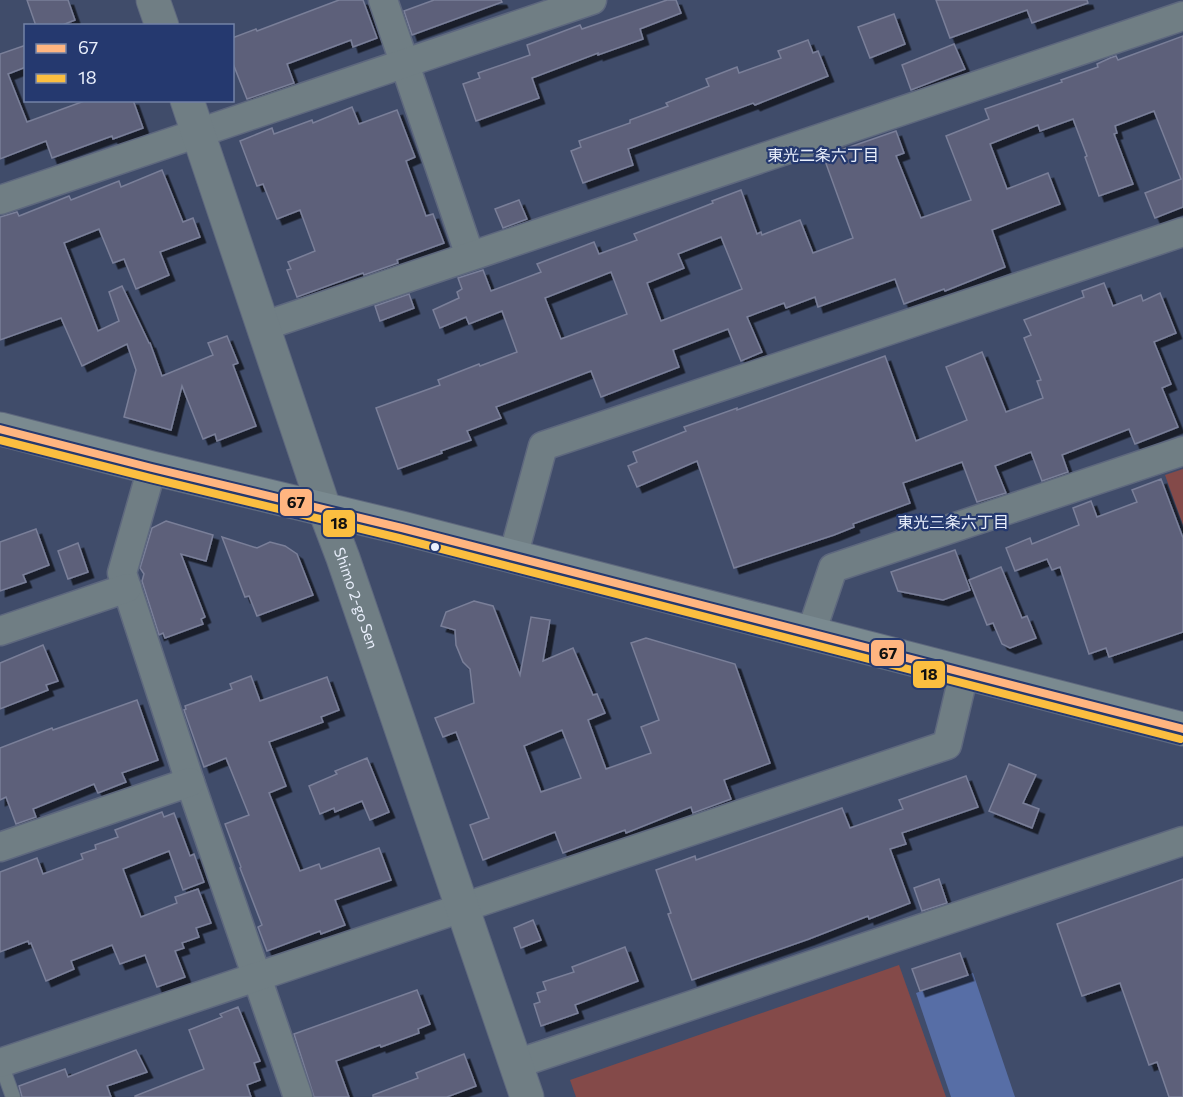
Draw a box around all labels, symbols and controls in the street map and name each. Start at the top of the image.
legend [24,24,234,102]
text: 67 [78,36,98,58]
text: 18 [78,66,97,88]
district label: 東光二条六丁目 [767,145,879,164]
line badge: 67 [279,488,313,517]
text: 67 [287,492,305,511]
line badge: 18 [322,509,356,538]
district label: 東光三条六丁目 [897,512,1009,531]
text: 18 [330,513,348,532]
unlabelled marker [429,541,441,553]
street label: Shimo 2-go Sen [331,545,382,651]
line badge: 67 [870,639,905,667]
text: 67 [879,643,897,662]
line badge: 18 [912,660,946,689]
text: 18 [920,664,938,683]

